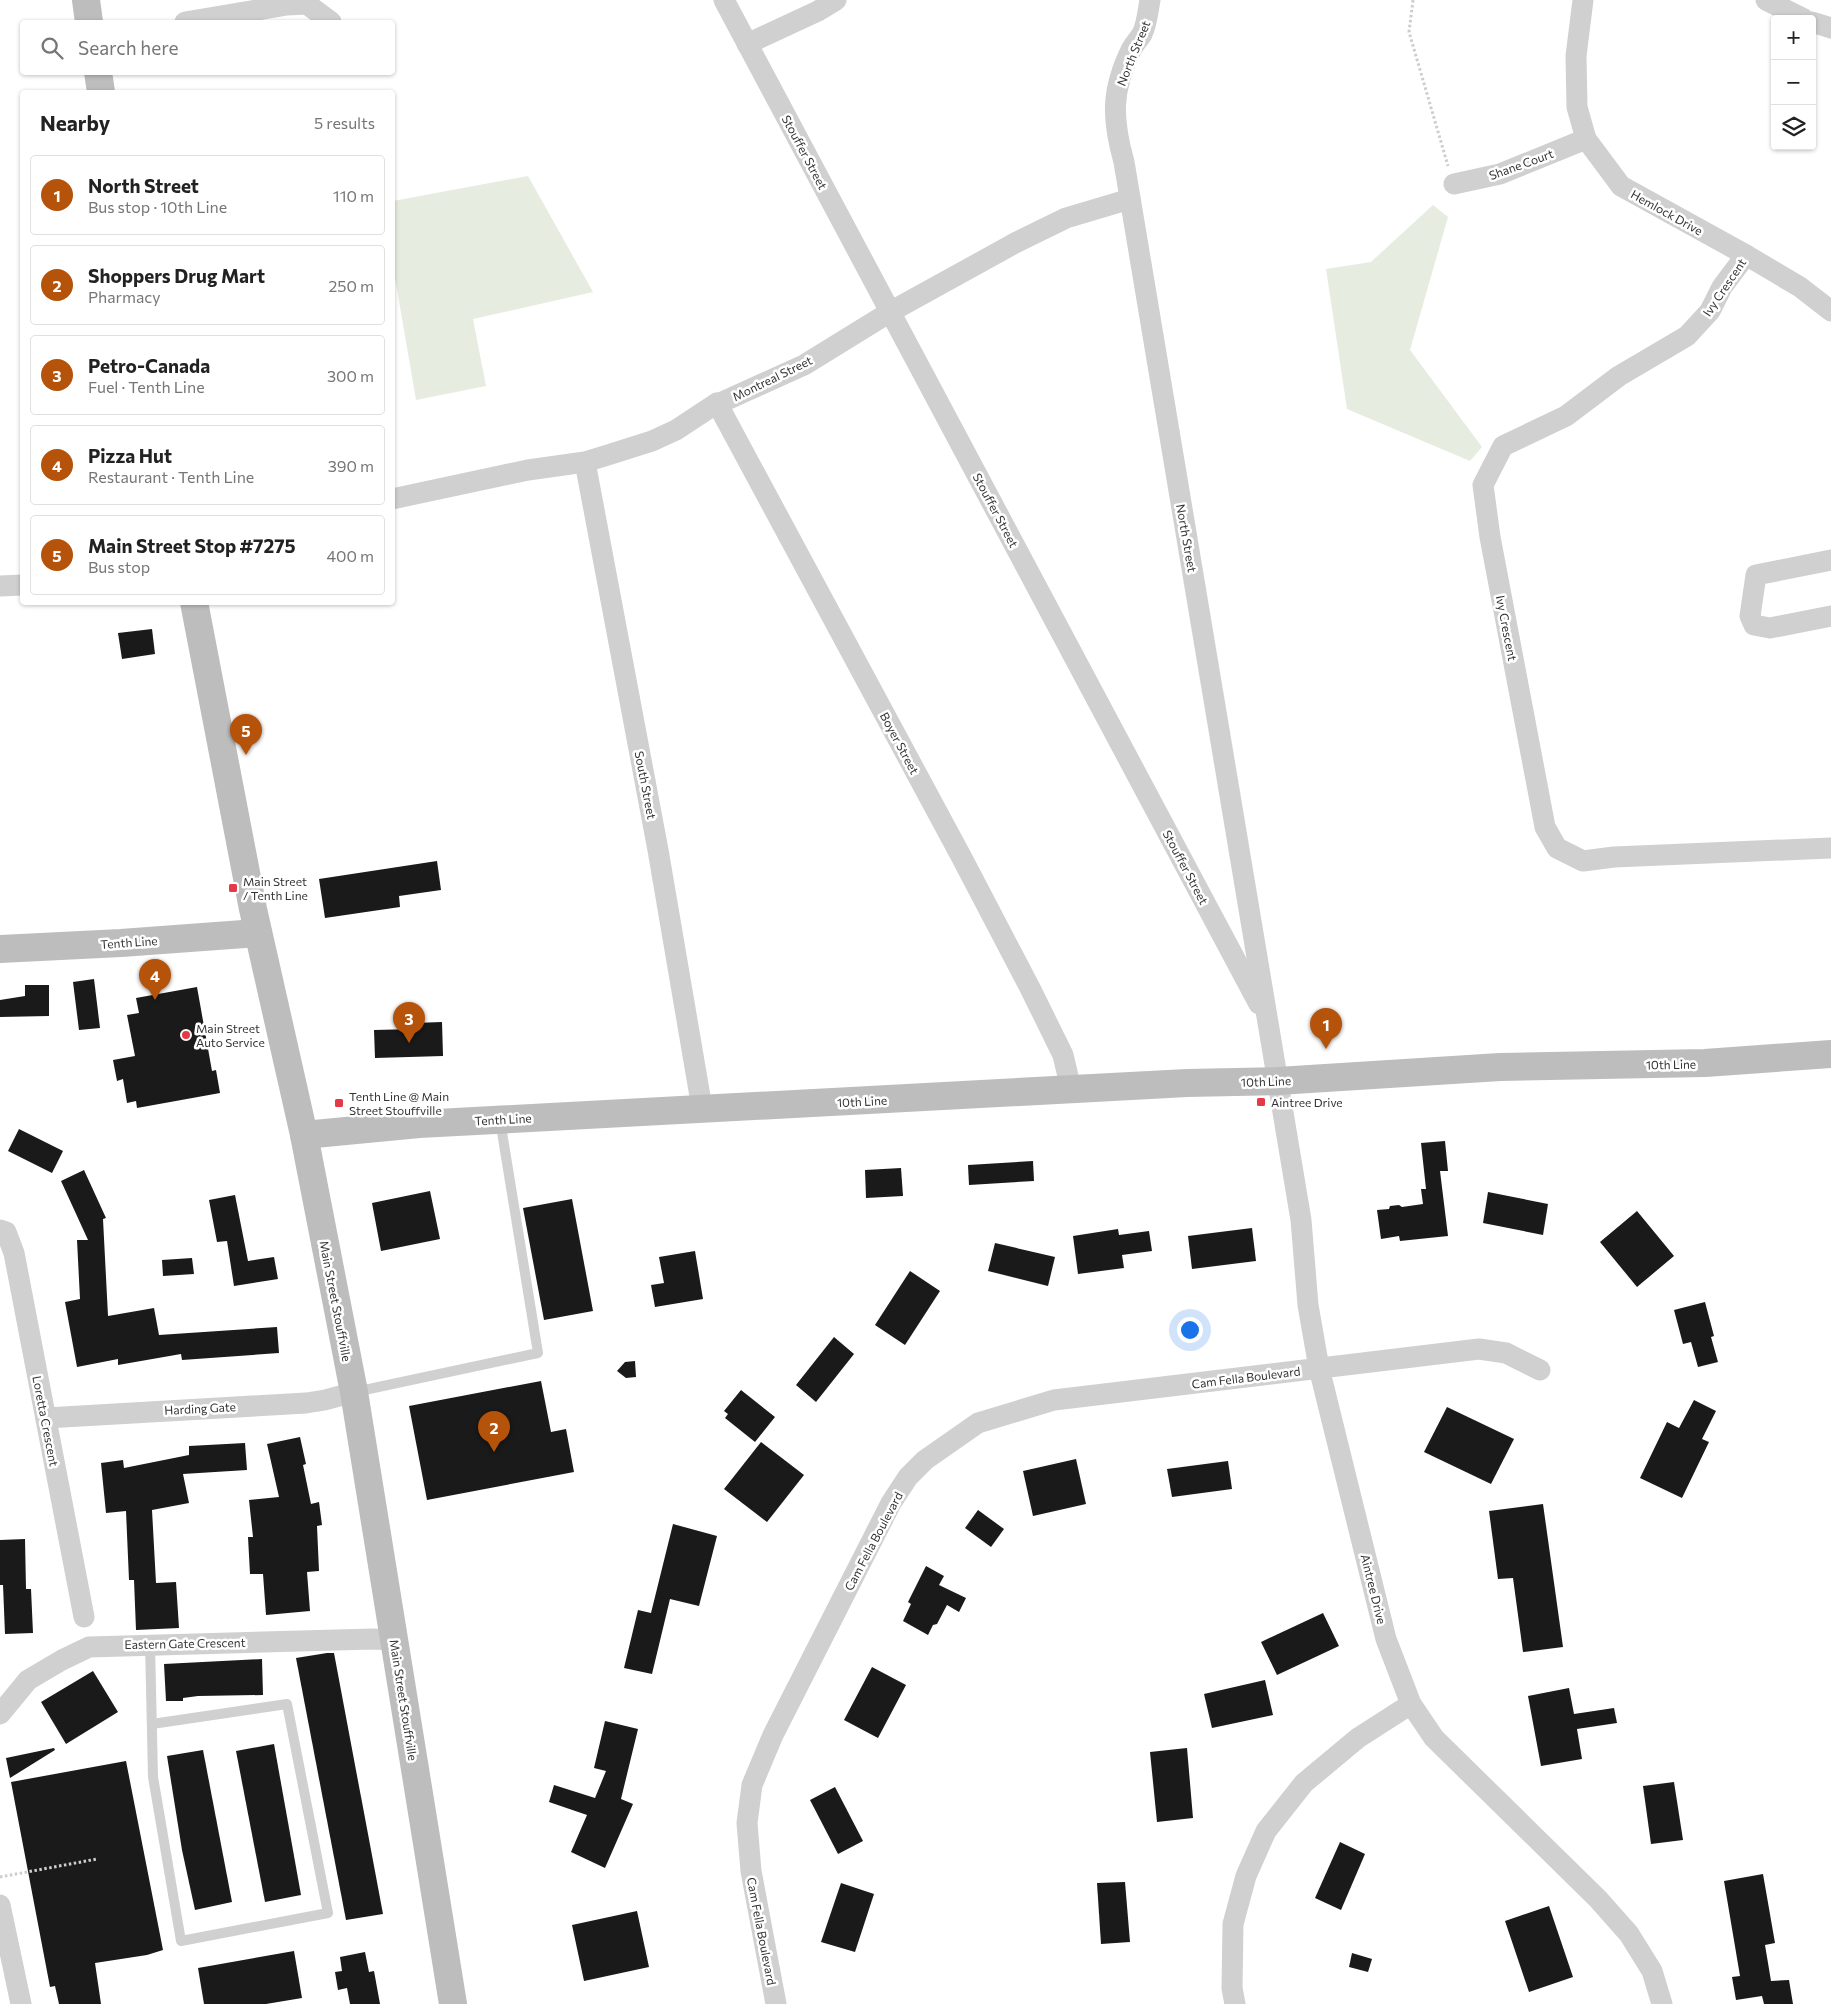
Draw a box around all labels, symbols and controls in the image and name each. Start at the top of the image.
map controls [1771,15,1816,150]
button: + [1771,15,1816,60]
street label: North Street [1114,18,1152,88]
search box [20,20,395,75]
icon: search [38,34,66,62]
text: Search here [78,36,178,59]
button: − [1771,60,1816,105]
button: layers [1771,105,1816,150]
text: Nearby [40,110,110,135]
text: 5 results [314,113,375,132]
street label: Stouffer Street [780,113,830,191]
street label: Shane Court [1487,146,1555,182]
text: North Street [88,174,199,197]
text: 1 [53,186,61,205]
text: 110 m [333,186,374,205]
street label: Hemlock Drive [1629,187,1705,237]
text: Bus stop · 10th Line [88,197,227,216]
street label: Ivy Crescent [1700,255,1748,319]
text: Shoppers Drug Mart [88,264,265,287]
text: 2 [52,276,62,295]
text: 250 m [328,276,374,295]
text: Pharmacy [88,287,161,306]
street label: Montreal Street [730,353,814,403]
text: Petro-Canada [88,354,210,377]
text: 3 [52,366,62,385]
text: 300 m [327,366,374,385]
text: Fuel · Tenth Line [88,377,205,396]
text: Pizza Hut [88,444,172,467]
text: 4 [52,456,62,475]
text: 390 m [328,456,374,475]
text: Restaurant · Tenth Line [88,467,254,486]
street label: Stouffer Street [971,471,1021,549]
street label: North Street [1174,503,1200,573]
text: Main Street Stop #7275 [88,534,296,557]
text: 5 [52,546,62,565]
text: 400 m [326,546,374,565]
text: Bus stop [88,557,150,576]
street label: Ivy Crescent [1494,594,1520,662]
street label: Boyer Street [878,710,922,776]
pin: 5 [230,714,262,755]
street label: South Street [633,750,659,820]
street label: Stouffer Street [1161,828,1211,906]
place label: Main Street / Tenth Line [243,874,308,902]
marker: Main Street / Tenth Line [227,882,239,894]
street label: Tenth Line [100,933,158,951]
pin: 4 [139,959,171,1000]
pin: 3 [393,1002,425,1043]
pin: 1 [1310,1008,1342,1049]
place label: Main Street Auto Service [196,1021,265,1049]
marker: Main Street Auto Service [180,1029,192,1041]
street label: 10th Line [1646,1057,1696,1071]
street label: 10th Line [1241,1073,1291,1089]
place label: Tenth Line @ Main Street Stouffville [349,1089,449,1117]
street label: 10th Line [837,1093,887,1109]
place label: Aintree Drive [1271,1095,1343,1109]
marker: Aintree Drive [1255,1096,1267,1108]
marker: Tenth Line @ Main Street Stouffville [333,1097,345,1109]
street label: Tenth Line [474,1111,532,1127]
street label: Main Street Stouffville [317,1239,355,1363]
your location [1177,1317,1203,1343]
street label: Cam Fella Boulevard [1191,1363,1301,1391]
street label: Loretta Crescent [30,1375,62,1468]
street label: Harding Gate [164,1399,236,1417]
pin: 2 [478,1411,510,1452]
street label: Cam Fella Boulevard [841,1489,905,1593]
street label: Aintree Drive [1359,1553,1389,1625]
street label: Eastern Gate Crescent [124,1635,246,1651]
street label: Main Street Stouffville [387,1638,421,1762]
street label: Cam Fella Boulevard [745,1876,779,1986]

